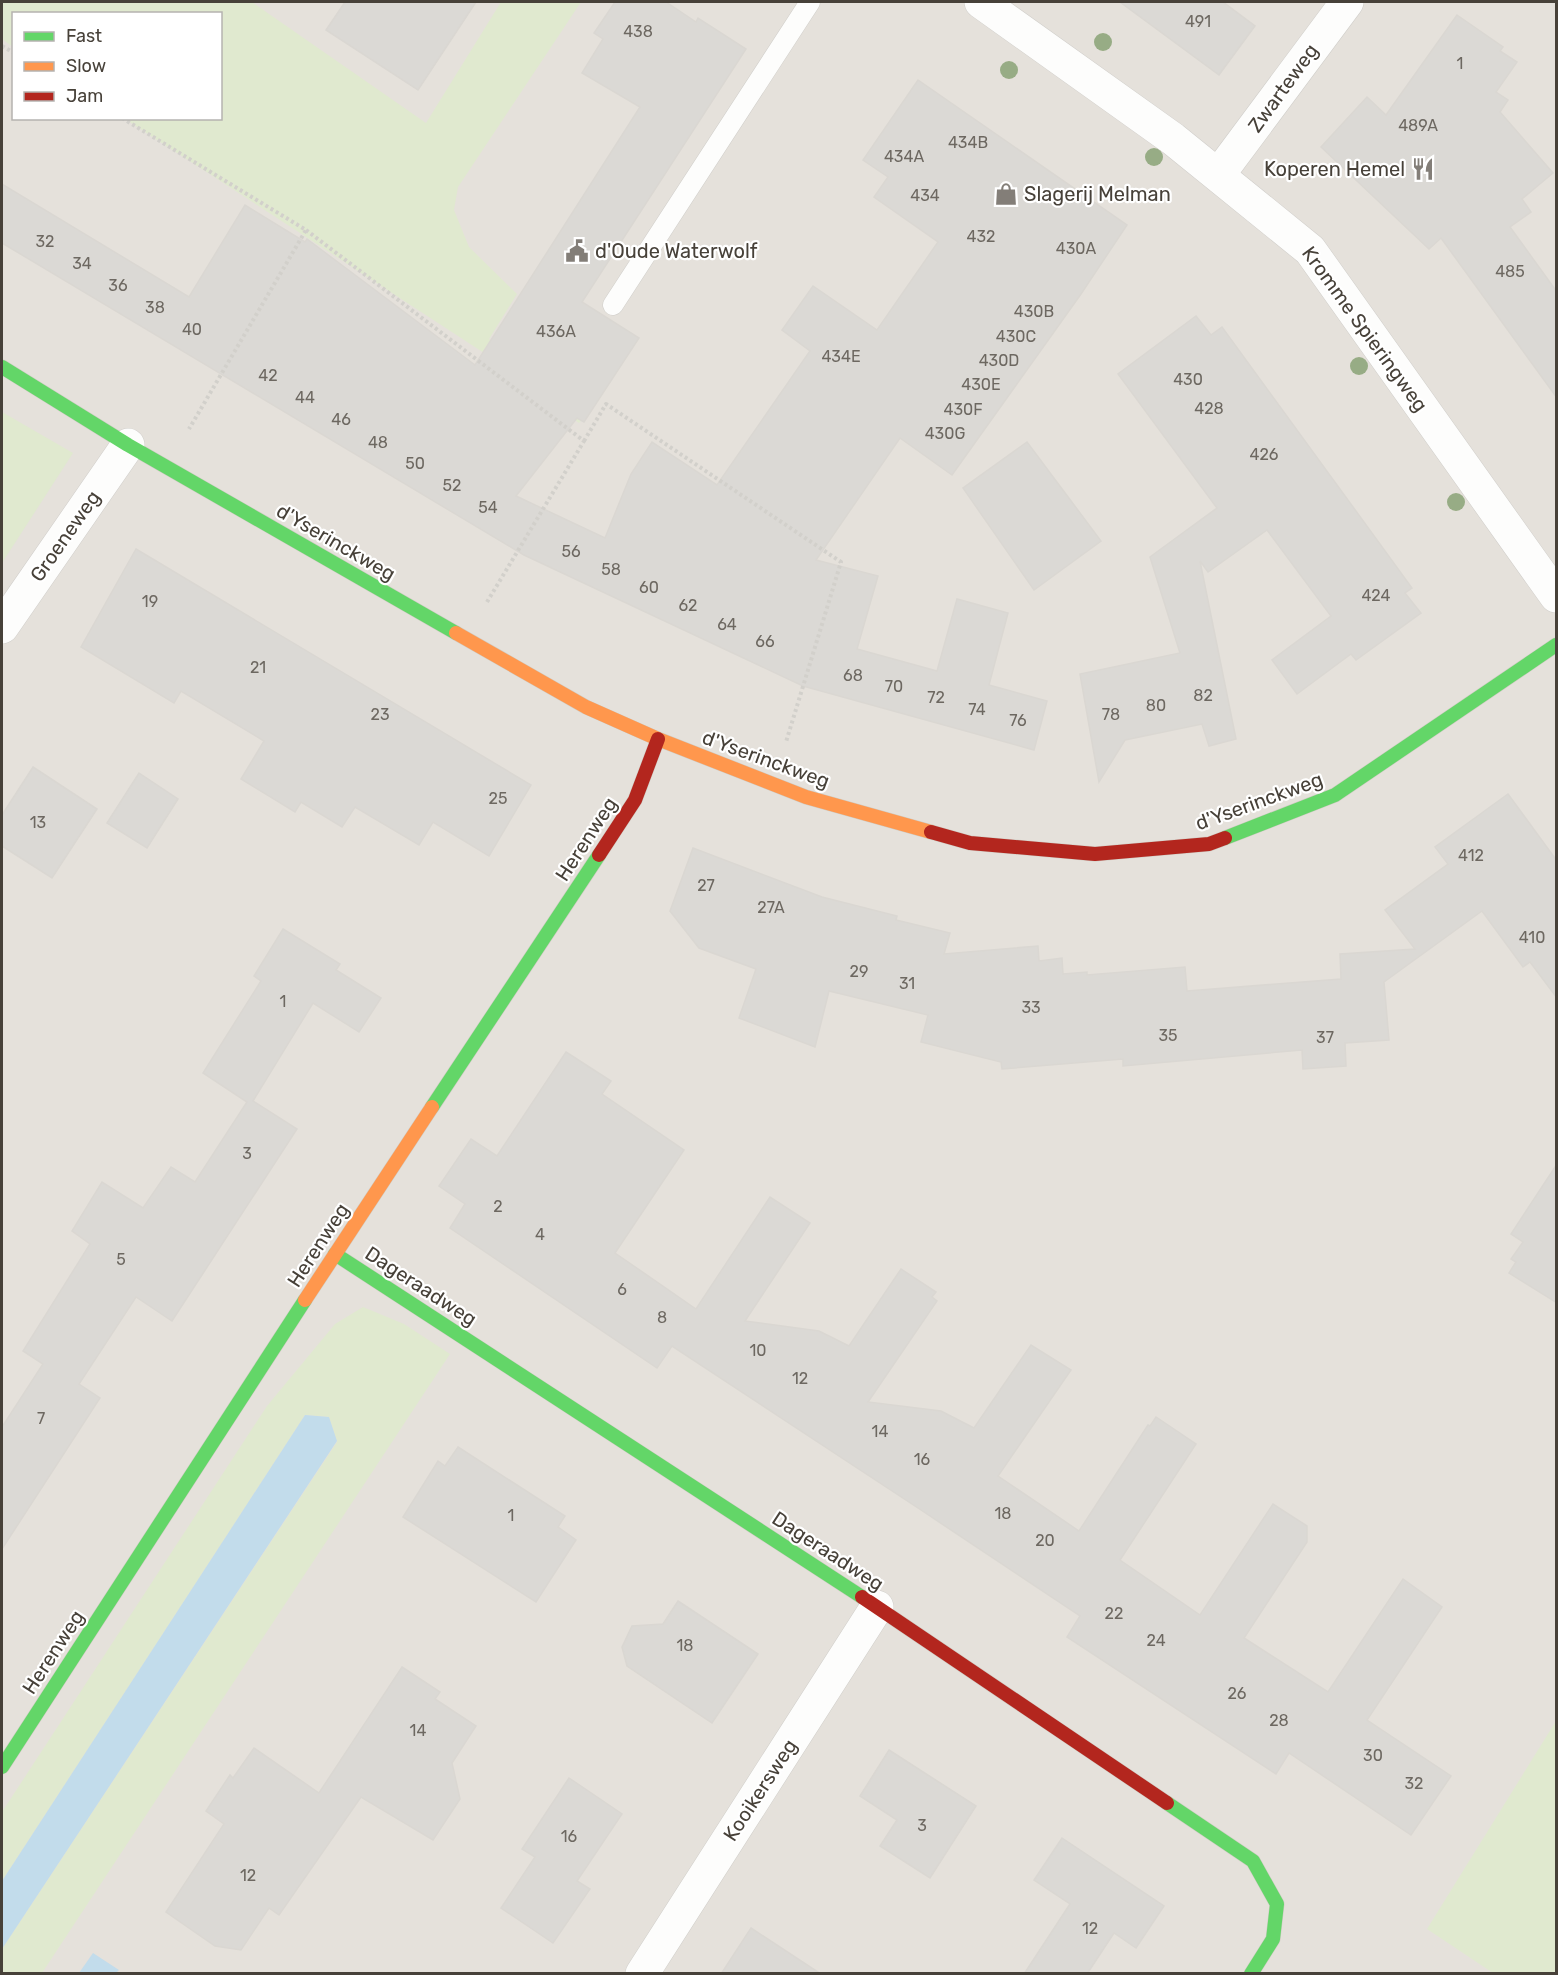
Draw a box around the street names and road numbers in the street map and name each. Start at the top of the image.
street label: Zwarteweg [1243,39,1323,137]
street label: Kromme Spieringweg [1297,242,1433,416]
street label: Groeneweg [25,486,105,586]
street label: d'Yserinckweg [272,498,400,586]
street label: d'Yserinckweg [699,725,833,793]
street label: d'Yserinckweg [1192,767,1326,835]
street label: Herenweg [550,793,622,885]
street label: Herenweg [282,1199,354,1291]
street label: Dageraadweg [361,1241,481,1331]
street label: Dageraadweg [768,1506,888,1596]
street label: Herenweg [17,1606,89,1698]
street label: Kooikersweg [718,1735,802,1845]

